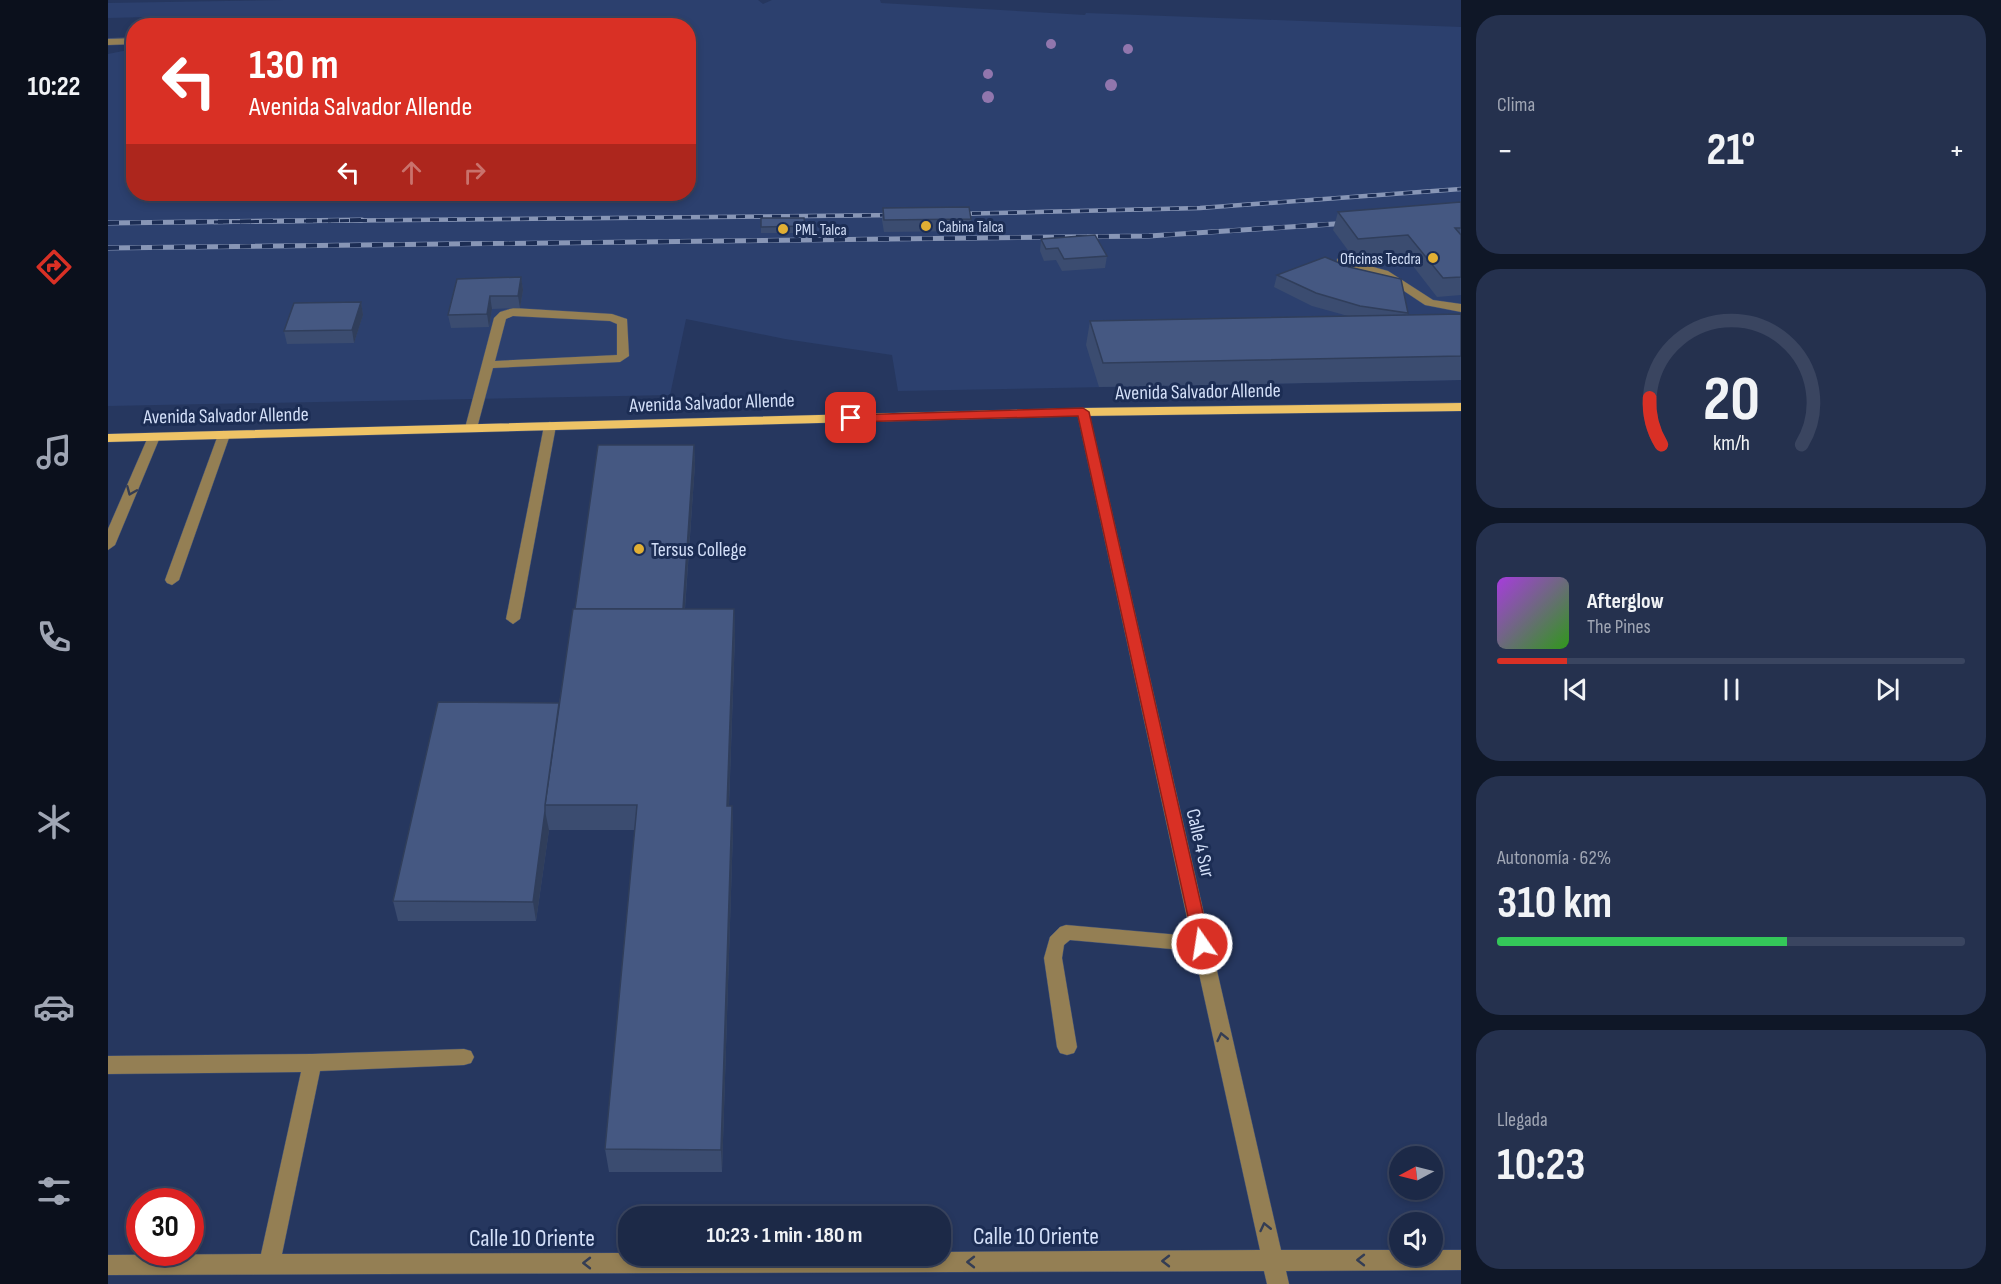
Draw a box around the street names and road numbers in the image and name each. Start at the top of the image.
street label: Avenida Salvador Allende [1114,379,1281,405]
street label: Avenida Salvador Allende [628,388,795,418]
street label: Avenida Salvador Allende [142,403,309,429]
street label: Calle 4 Sur [1180,806,1220,880]
street label: Calle 10 Oriente [973,1222,1099,1251]
street label: Calle 10 Oriente [469,1224,595,1253]

